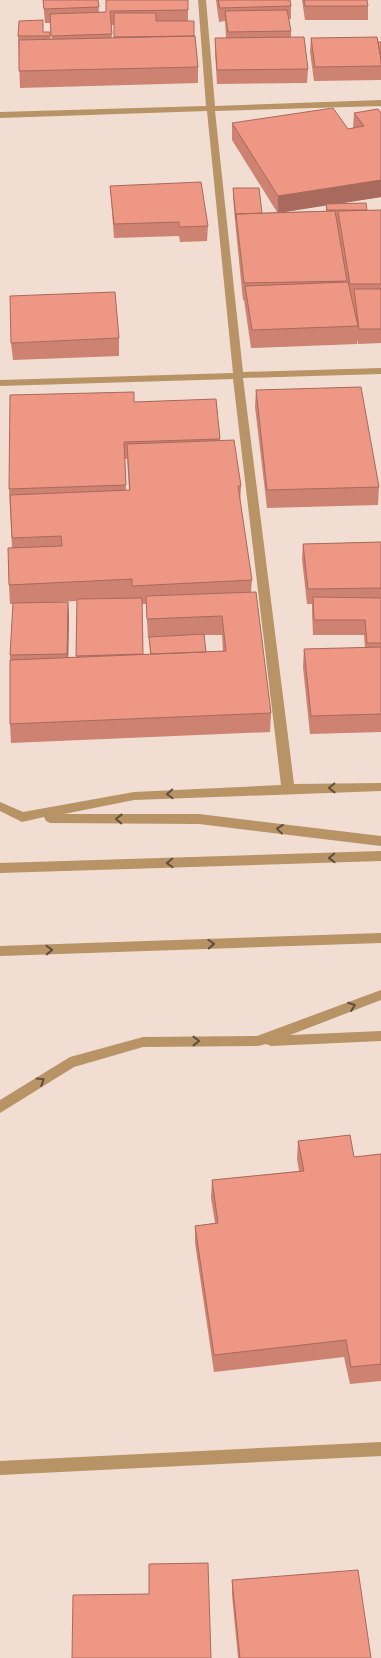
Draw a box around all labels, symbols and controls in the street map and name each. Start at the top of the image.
one-way arrow [328,783,336,793]
one-way arrow [166,789,174,800]
one-way arrow [114,813,122,824]
one-way arrow [276,824,284,835]
one-way arrow [328,853,336,863]
one-way arrow [166,858,174,868]
one-way arrow [207,939,215,950]
one-way arrow [45,944,53,955]
one-way arrow [347,1002,356,1012]
one-way arrow [192,1036,200,1047]
one-way arrow [36,1077,45,1087]

